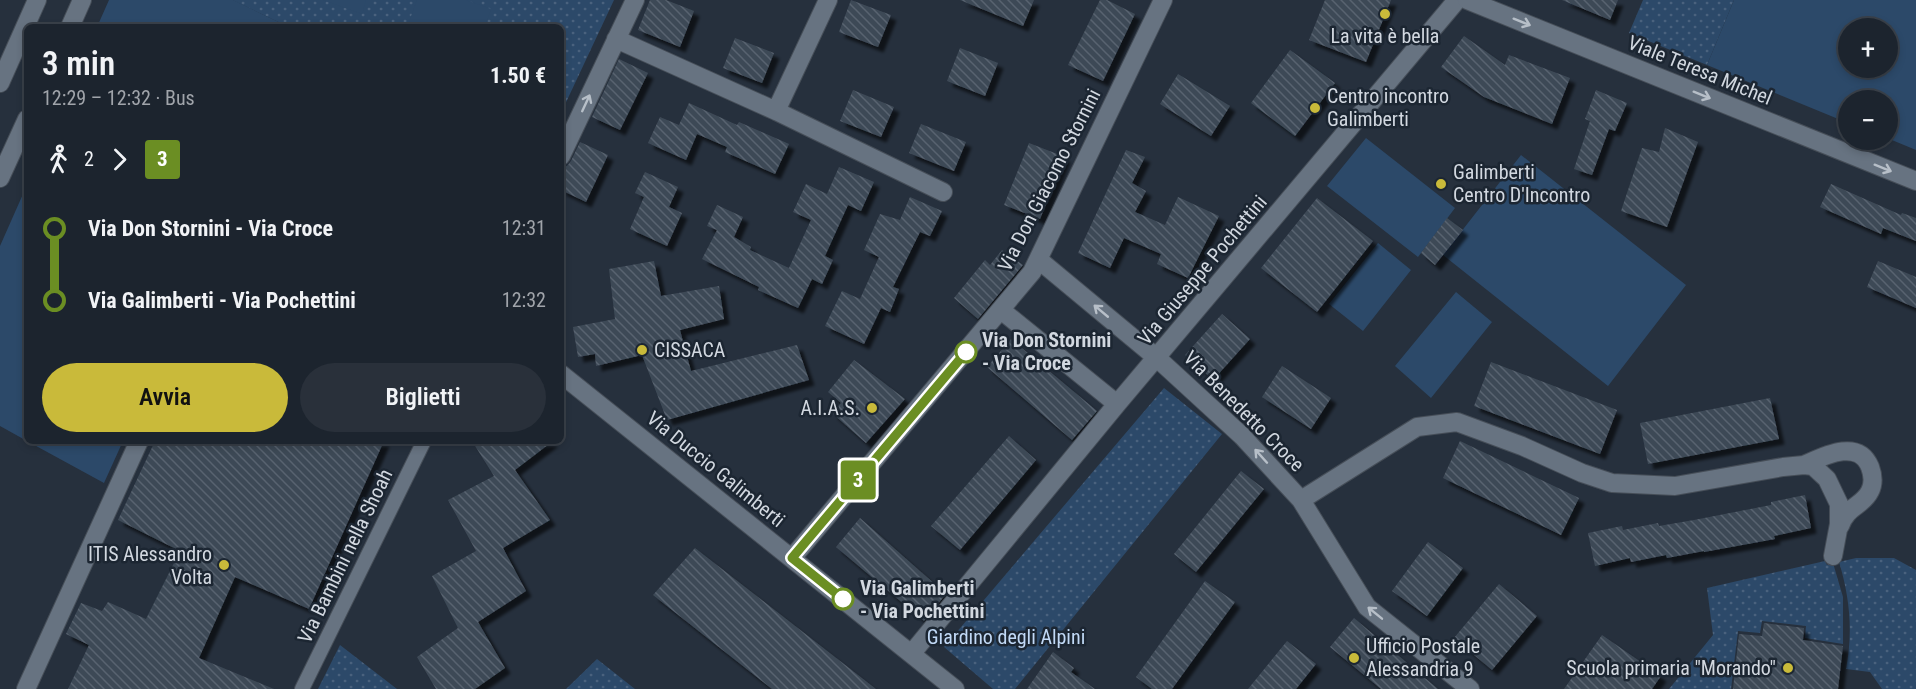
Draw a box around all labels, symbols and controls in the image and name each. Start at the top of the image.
marker: La vita è bella [1378,7,1392,21]
one-way arrow [1512,17,1530,28]
map controls [1838,18,1898,150]
button: + [1838,18,1898,78]
place label: La vita è bella [1331,24,1439,48]
street label: Viale Teresa Michel [1624,30,1776,110]
text: 3 min [42,44,115,83]
text: 1.50 € [490,63,546,88]
place label: Centro incontro Galimberti [1327,84,1449,131]
street label: Via Don Giacomo Stornini [993,85,1105,275]
text: 12:29 – 12:32 · Bus [42,86,195,110]
one-way arrow [1693,90,1711,101]
button: − [1838,90,1898,150]
one-way arrow [580,95,592,113]
marker: Centro incontro Galimberti [1308,101,1322,115]
icon: walk [42,143,75,176]
icon: forward [103,143,136,176]
text: 2 [84,147,94,171]
text: 3 [157,147,168,171]
place label: Galimberti Centro D'Incontro [1453,160,1590,207]
one-way arrow [1874,163,1892,174]
marker: Galimberti Centro D'Incontro [1434,177,1448,191]
street label: Via Giuseppe Pochettini [1132,190,1272,350]
text: Via Don Stornini - Via Croce [88,216,333,241]
text: 12:31 [502,216,546,240]
text: Via Galimberti - Via Pochettini [88,288,356,313]
text: 12:32 [502,288,546,312]
one-way arrow [1093,305,1109,318]
place label: Via Don Stornini - Via Croce [982,328,1111,375]
place label: CISSACA [654,338,726,362]
marker: Via Don Stornini - Via Croce [955,341,977,363]
marker: CISSACA [635,343,649,357]
street label: Via Benedetto Croce [1179,346,1309,476]
button: Avvia [42,363,288,432]
button: Biglietti [300,363,546,432]
place label: A.I.A.S. [800,396,860,420]
marker: A.I.A.S. [865,401,879,415]
street label: Via Duccio Galimberti [642,406,790,532]
one-way arrow [1254,449,1268,464]
line badge: 3 [838,460,878,500]
street label: Via Bambini nella Shoah [292,465,398,647]
text: 3 [853,468,863,492]
place label: ITIS Alessandro Volta [88,542,212,589]
marker: ITIS Alessandro Volta [217,558,231,572]
place label: Via Galimberti - Via Pochettini [860,576,984,623]
marker: Via Galimberti - Via Pochettini [832,588,854,610]
one-way arrow [1367,607,1383,620]
park label: Giardino degli Alpini [927,625,1085,649]
place label: Ufficio Postale Alessandria 9 [1366,634,1480,681]
marker: Ufficio Postale Alessandria 9 [1347,651,1361,665]
place label: Scuola primaria "Morando" [1566,656,1776,680]
marker: Scuola primaria "Morando" [1781,661,1795,675]

